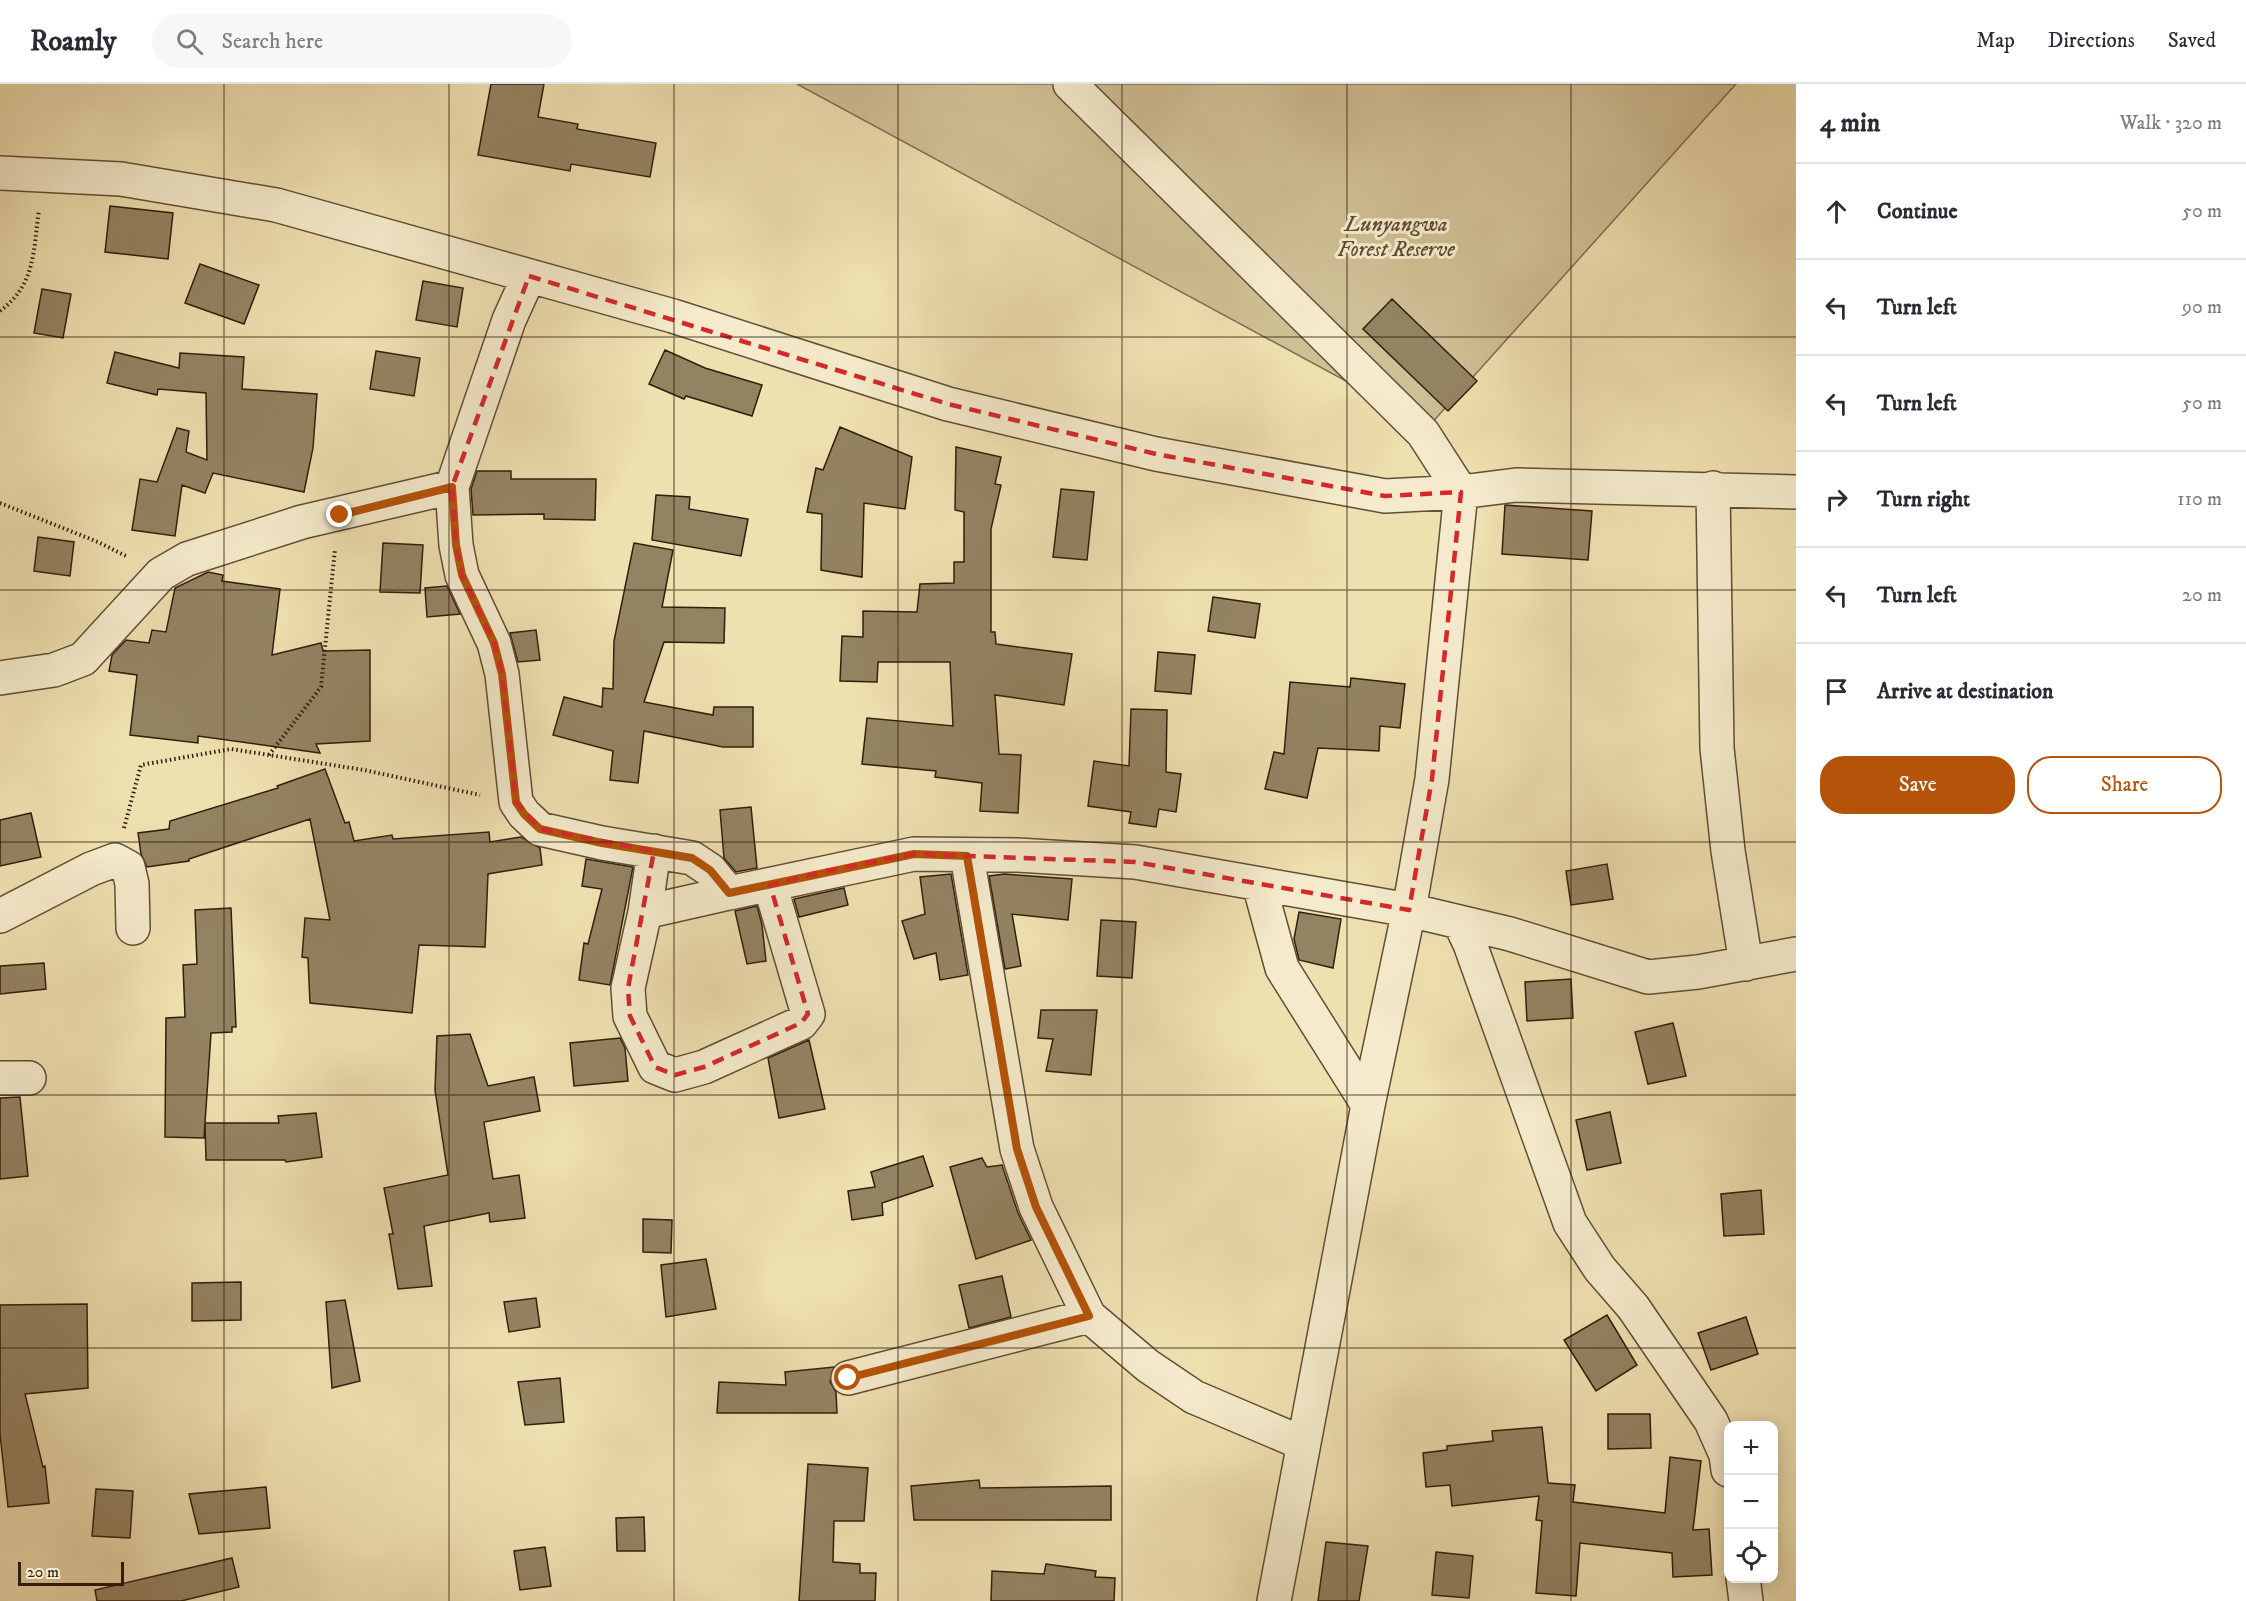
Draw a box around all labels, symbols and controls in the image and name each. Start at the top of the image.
search box [152,14,572,68]
text: Roamly [30,24,116,59]
icon: search [173,25,206,58]
text: Search here [221,28,323,55]
text: Map [1976,28,2015,54]
text: Directions [2048,28,2135,54]
text: Saved [2168,28,2216,54]
text: 4 min [1820,107,1880,140]
text: Walk · 320 m [2120,111,2222,136]
icon: ahead [1820,195,1853,228]
text: Continue [1877,198,1958,225]
text: 50 m [2182,199,2222,224]
park label: Lunyangwa Forest Reserve [1337,211,1455,263]
icon: left [1820,291,1853,324]
text: Turn left [1877,294,1957,321]
text: 90 m [2182,295,2222,320]
icon: left [1820,387,1853,420]
text: Turn left [1877,390,1957,417]
text: 50 m [2182,391,2222,416]
icon: right [1820,483,1853,516]
text: Turn right [1877,486,1970,513]
text: 110 m [2177,487,2222,512]
route end [326,501,352,527]
icon: left [1820,579,1853,612]
text: Turn left [1877,582,1957,609]
text: 20 m [2182,583,2222,608]
icon: arrive [1820,675,1853,708]
text: Arrive at destination [1877,678,2054,705]
button: Save [1820,756,2015,814]
button: Share [2027,756,2222,814]
route start [834,1364,860,1390]
map controls [1724,1421,1778,1583]
button: + [1724,1421,1778,1475]
button: − [1724,1475,1778,1529]
button: locate [1724,1529,1778,1583]
scale bar [18,1559,124,1586]
text: 20 m [27,1562,59,1582]

